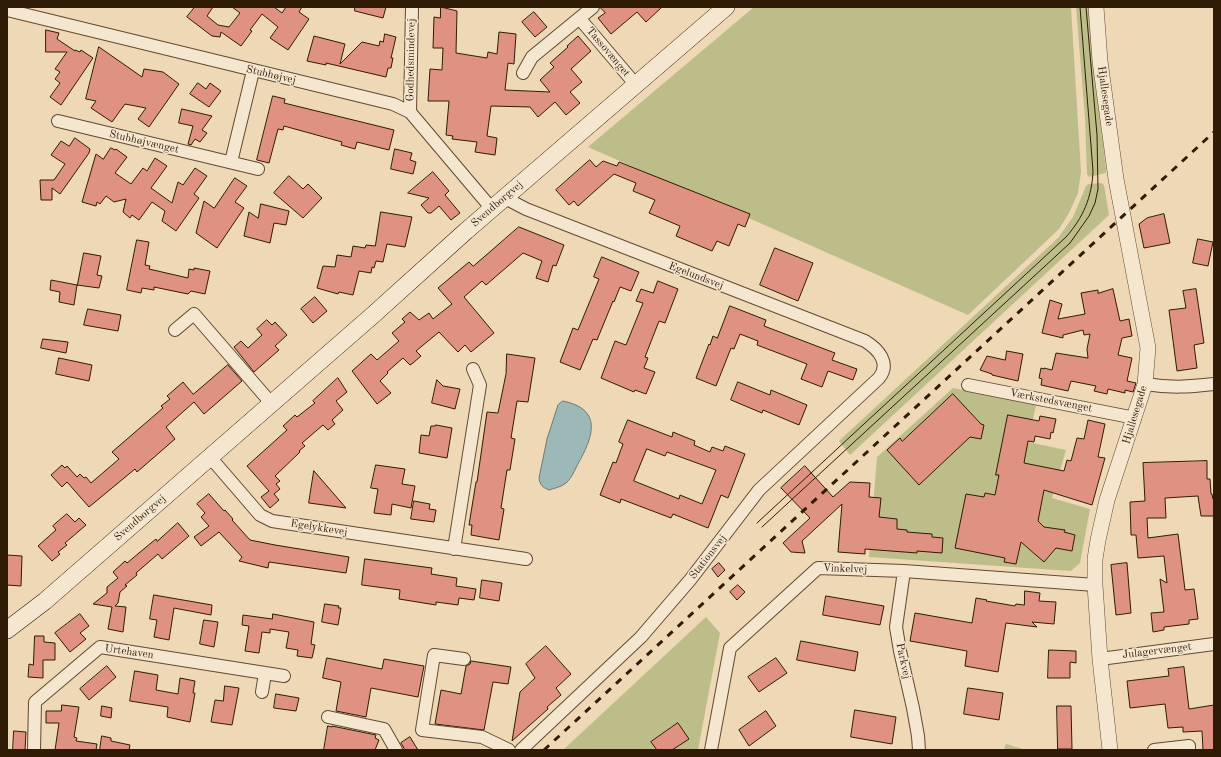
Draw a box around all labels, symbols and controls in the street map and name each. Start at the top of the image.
street label: Godhedsmindevej [404,18,418,102]
street label: Tassovænget [583,24,633,80]
street label: Stubhøjvej [245,63,297,87]
street label: Hjallesegade [1094,65,1116,127]
street label: Stubhøjvænget [108,128,180,156]
street label: Svendborgvej [468,178,526,230]
street label: Egelundsvej [667,259,725,293]
street label: Hjallesegade [1120,384,1150,446]
street label: Værkstedsvænget [1009,387,1093,415]
street label: Svendborgvej [111,492,169,544]
street label: Egelykkevej [289,517,349,539]
street label: Stationsvej [686,532,730,582]
street label: Vinkelvej [823,562,867,576]
street label: Julagervænget [1122,640,1192,662]
street label: Urtehaven [104,642,154,662]
street label: Parkvej [893,642,913,680]

